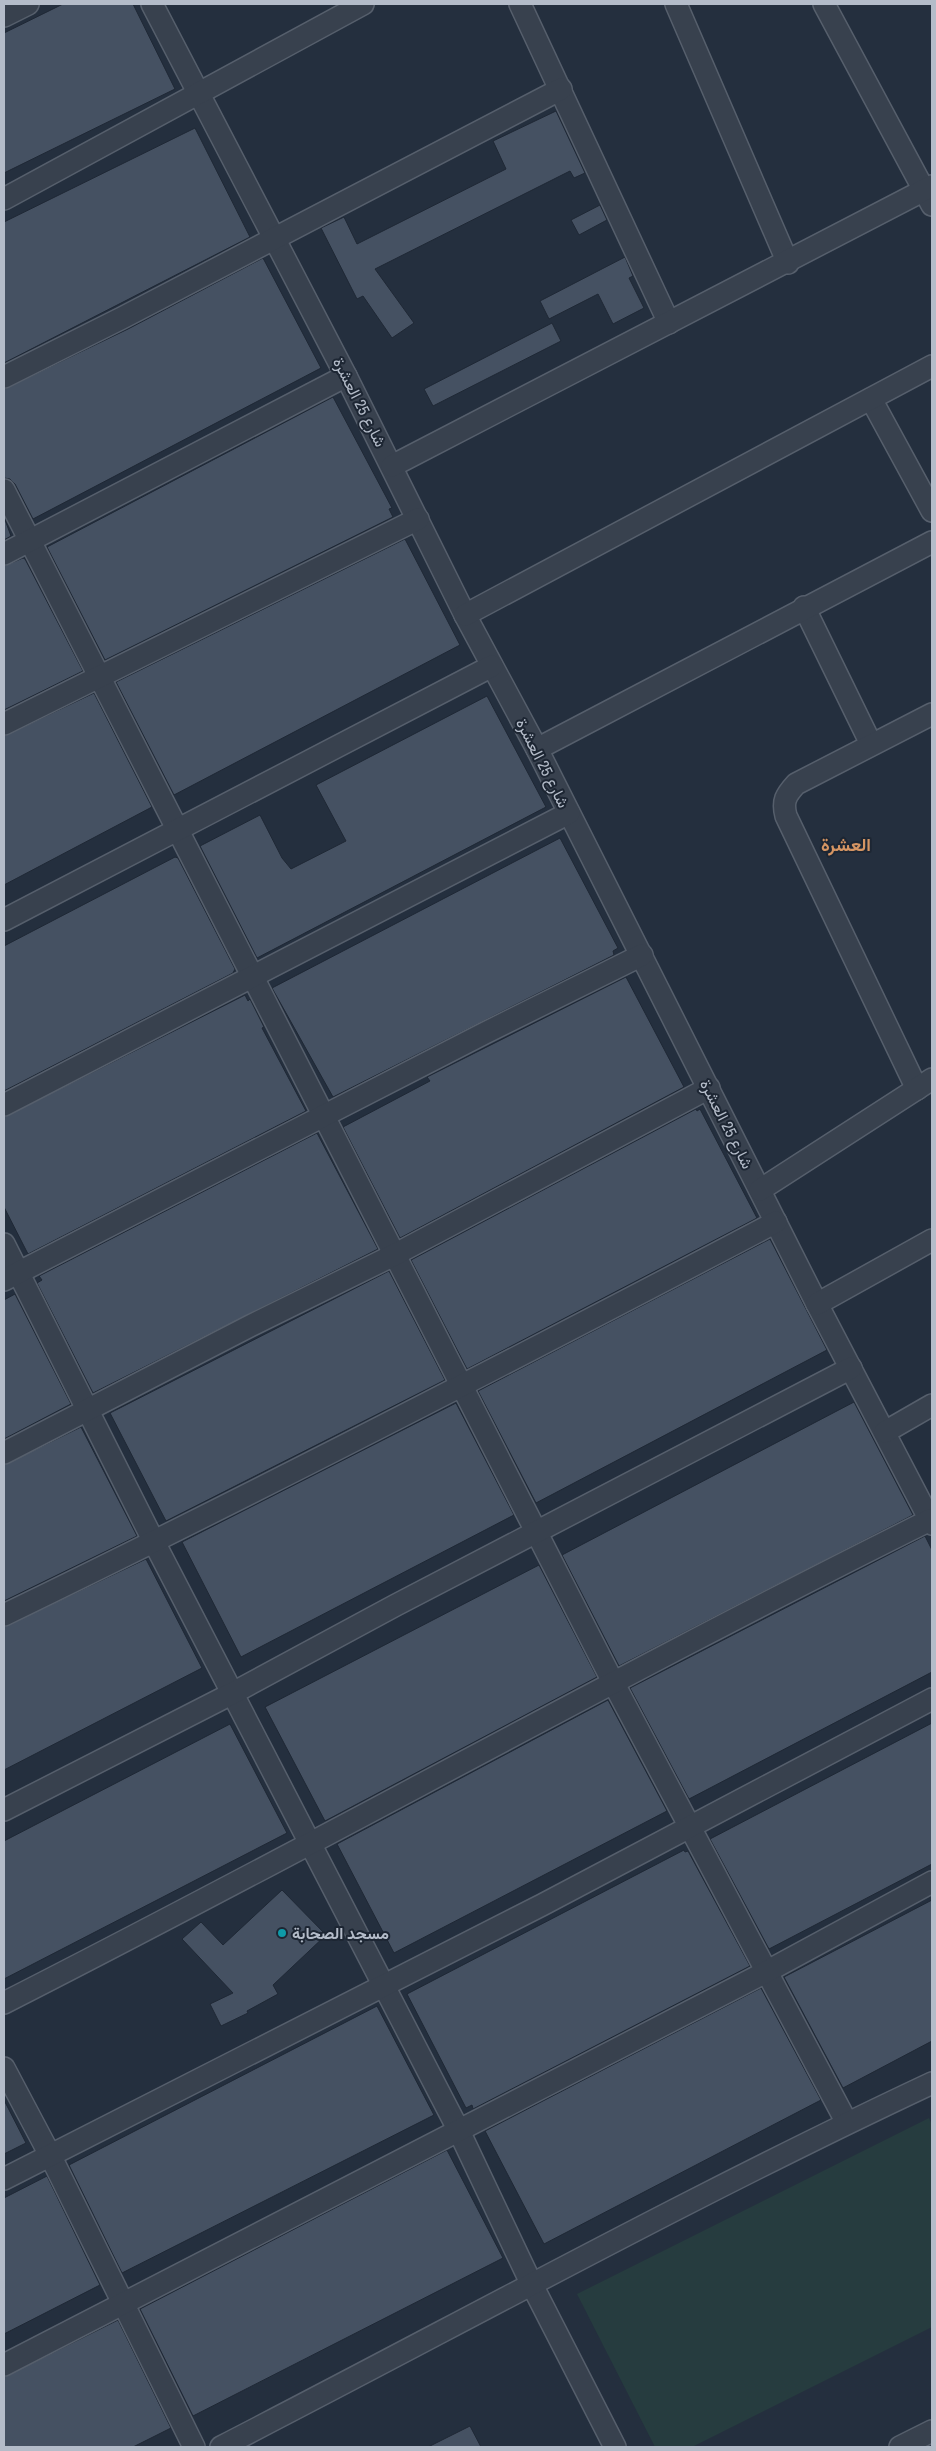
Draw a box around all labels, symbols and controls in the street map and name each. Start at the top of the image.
street label: شارع 25 العشرة [327,354,392,451]
street label: شارع 25 العشرة [510,715,575,812]
district label: العشرة [821,832,871,857]
street label: شارع 25 العشرة [694,1076,759,1173]
place label: مسجد الصحابة [292,1922,389,1944]
marker: مسجد الصحابة [276,1927,288,1939]

